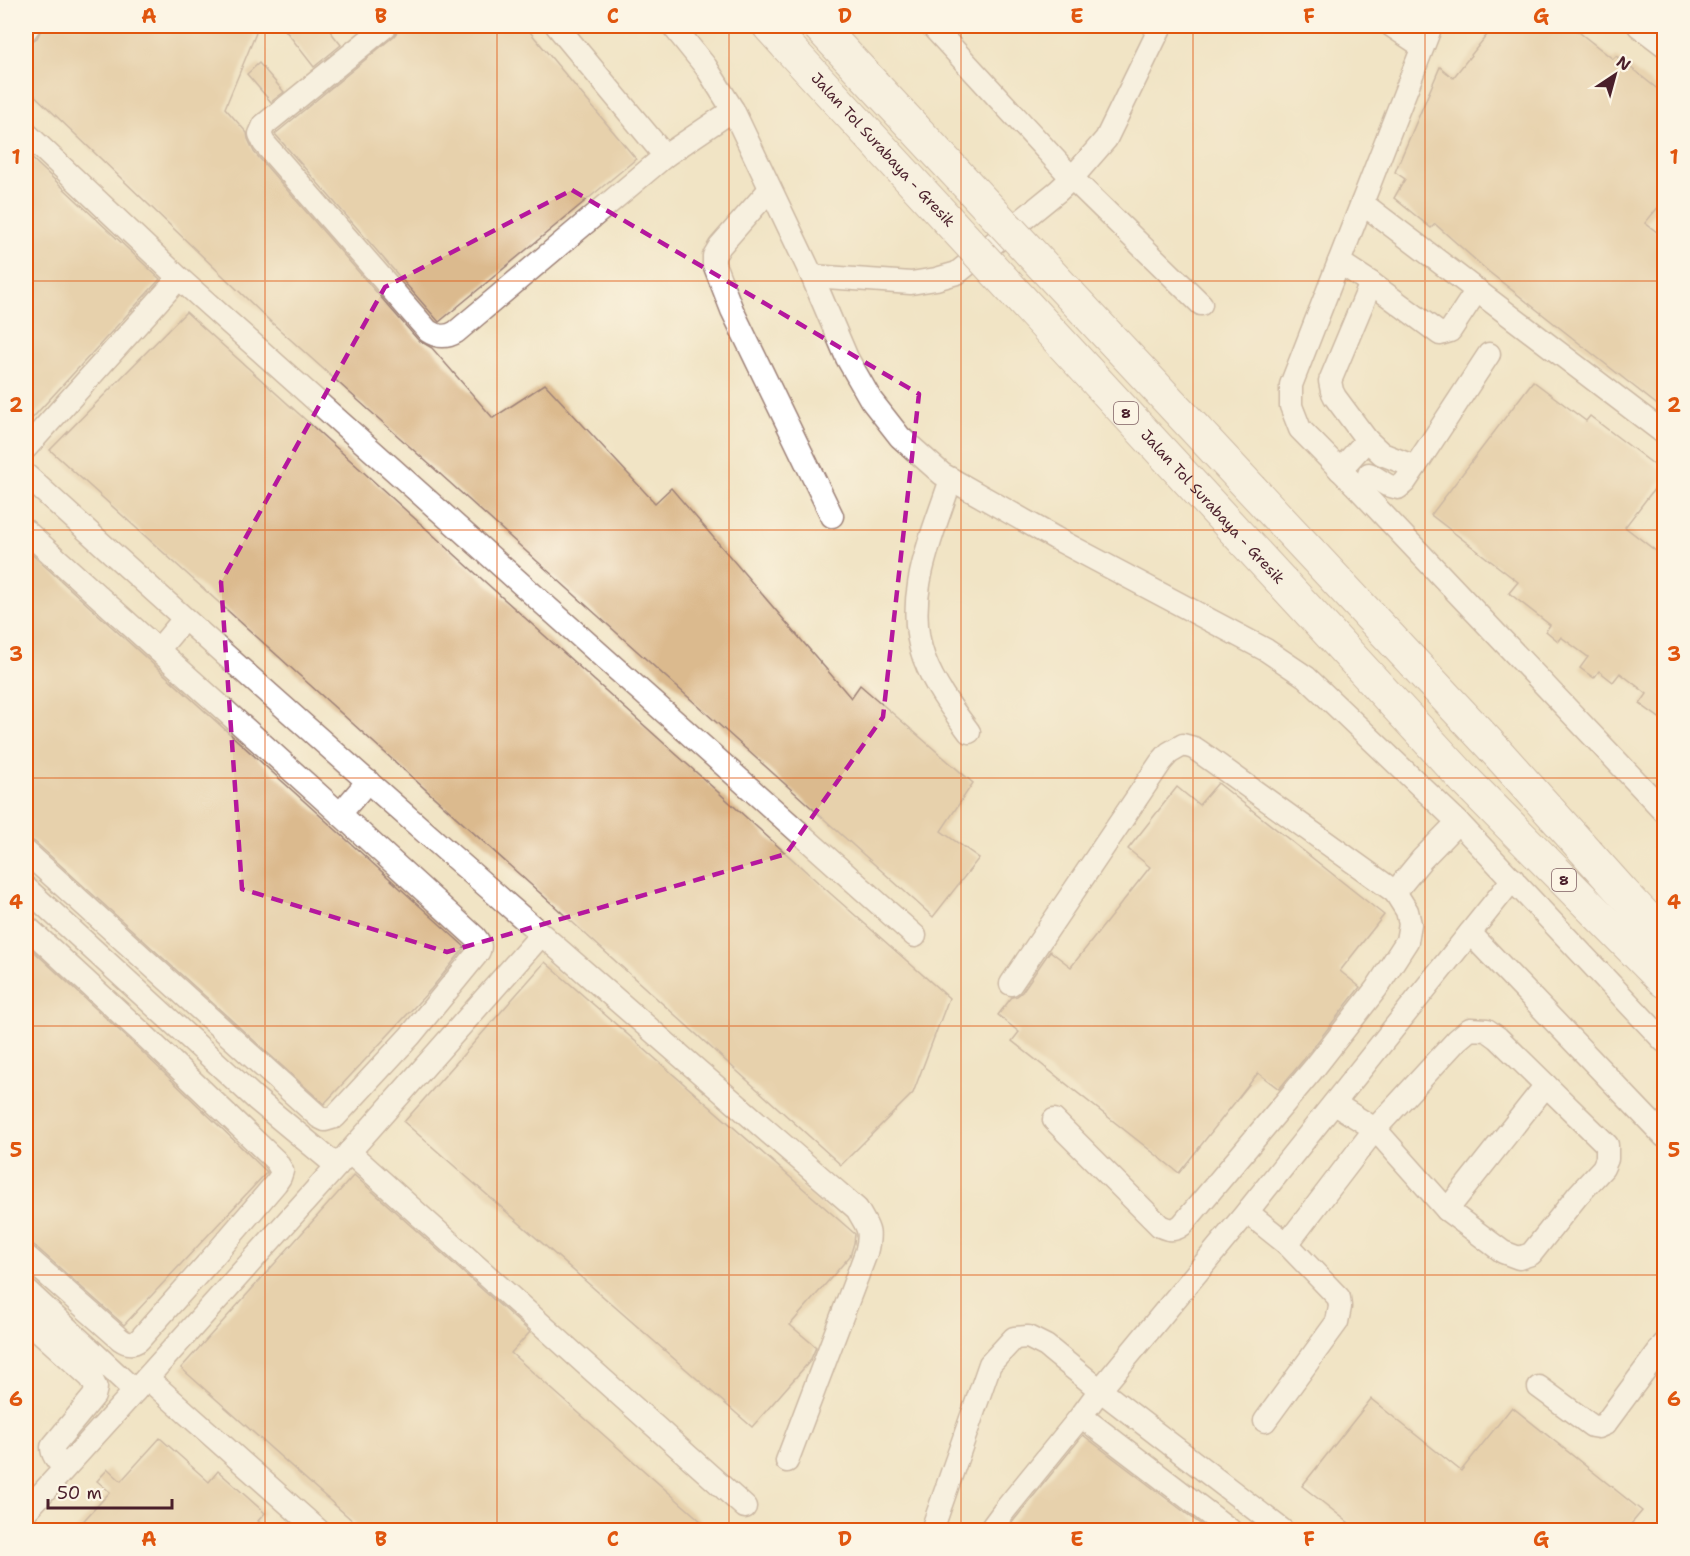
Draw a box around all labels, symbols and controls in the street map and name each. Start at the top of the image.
text: A [141,3,157,29]
text: B [375,3,387,29]
text: C [607,3,619,29]
text: D [838,3,852,29]
text: E [1070,3,1084,29]
text: F [1303,3,1315,29]
text: G [1533,3,1549,29]
north arrow [1585,45,1645,105]
text: N [1612,51,1635,75]
street label: Jalan Tol Surabaya - Gresik [807,68,959,231]
text: 1 [11,144,21,170]
text: 1 [1669,144,1679,170]
text: 2 [9,392,23,418]
text: 2 [1667,392,1681,418]
road number: 8 [1114,402,1138,424]
street label: Jalan Tol Surabaya - Gresik [1136,425,1289,588]
text: 3 [9,641,23,667]
text: 3 [1667,641,1681,667]
road number: 8 [1552,869,1576,891]
text: 4 [9,889,23,915]
text: 4 [1667,889,1681,915]
text: 5 [10,1137,22,1163]
text: 5 [1668,1137,1680,1163]
text: 6 [9,1386,23,1412]
text: 6 [1667,1386,1681,1412]
scale bar [48,1472,172,1510]
text: 50 m [57,1481,102,1505]
text: A [141,1526,157,1552]
text: B [375,1526,387,1552]
text: C [607,1526,619,1552]
text: D [838,1526,852,1552]
text: E [1070,1526,1084,1552]
text: F [1303,1526,1315,1552]
text: G [1533,1526,1549,1552]

